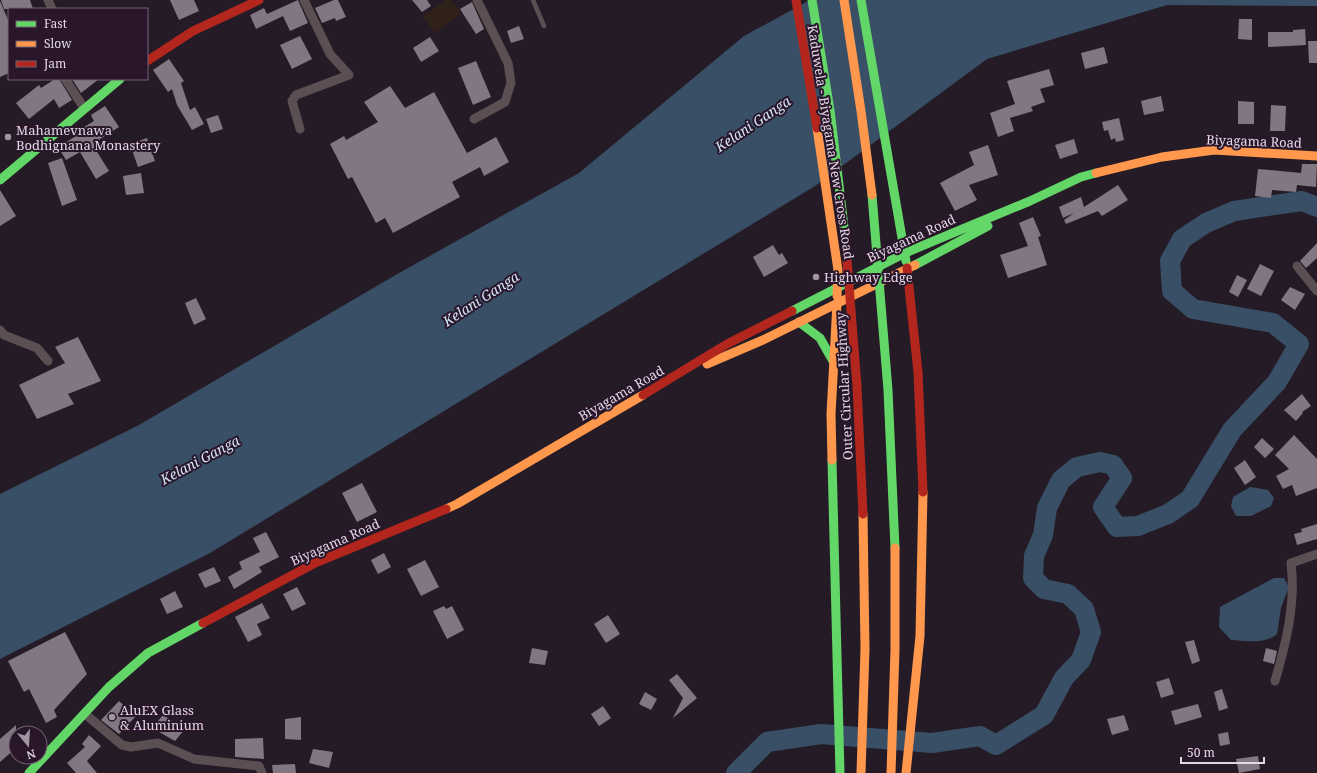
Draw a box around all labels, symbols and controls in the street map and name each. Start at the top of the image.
legend [8,8,148,80]
text: Fast [44,15,67,32]
street label: Kaduwela - Biyagama New Cross Road [804,24,858,261]
text: Slow [44,35,72,52]
text: Jam [43,55,66,72]
water label: Kelani Ganga [710,91,795,156]
place label: Mahamevnawa Bodhignana Monastery [16,121,161,154]
street label: Biyagama Road [1206,130,1302,152]
marker: Mahamevnawa Bodhignana Monastery [3,132,13,142]
street label: Biyagama Road [864,210,958,266]
water label: Kelani Ganga [438,266,523,331]
place label: Highway Edge [824,268,913,286]
marker: Highway Edge [811,272,821,282]
street label: Outer Circular Highway [831,311,857,460]
street label: Biyagama Road [575,361,667,425]
water label: Kelani Ganga [156,430,244,489]
street label: Biyagama Road [288,514,383,570]
place label: AluEX Glass & Aluminium [120,701,204,734]
marker: AluEX Glass & Aluminium [107,712,117,722]
north arrow [8,725,48,765]
scale bar [1181,739,1264,765]
text: 50 m [1187,744,1215,761]
text: N [24,747,38,764]

